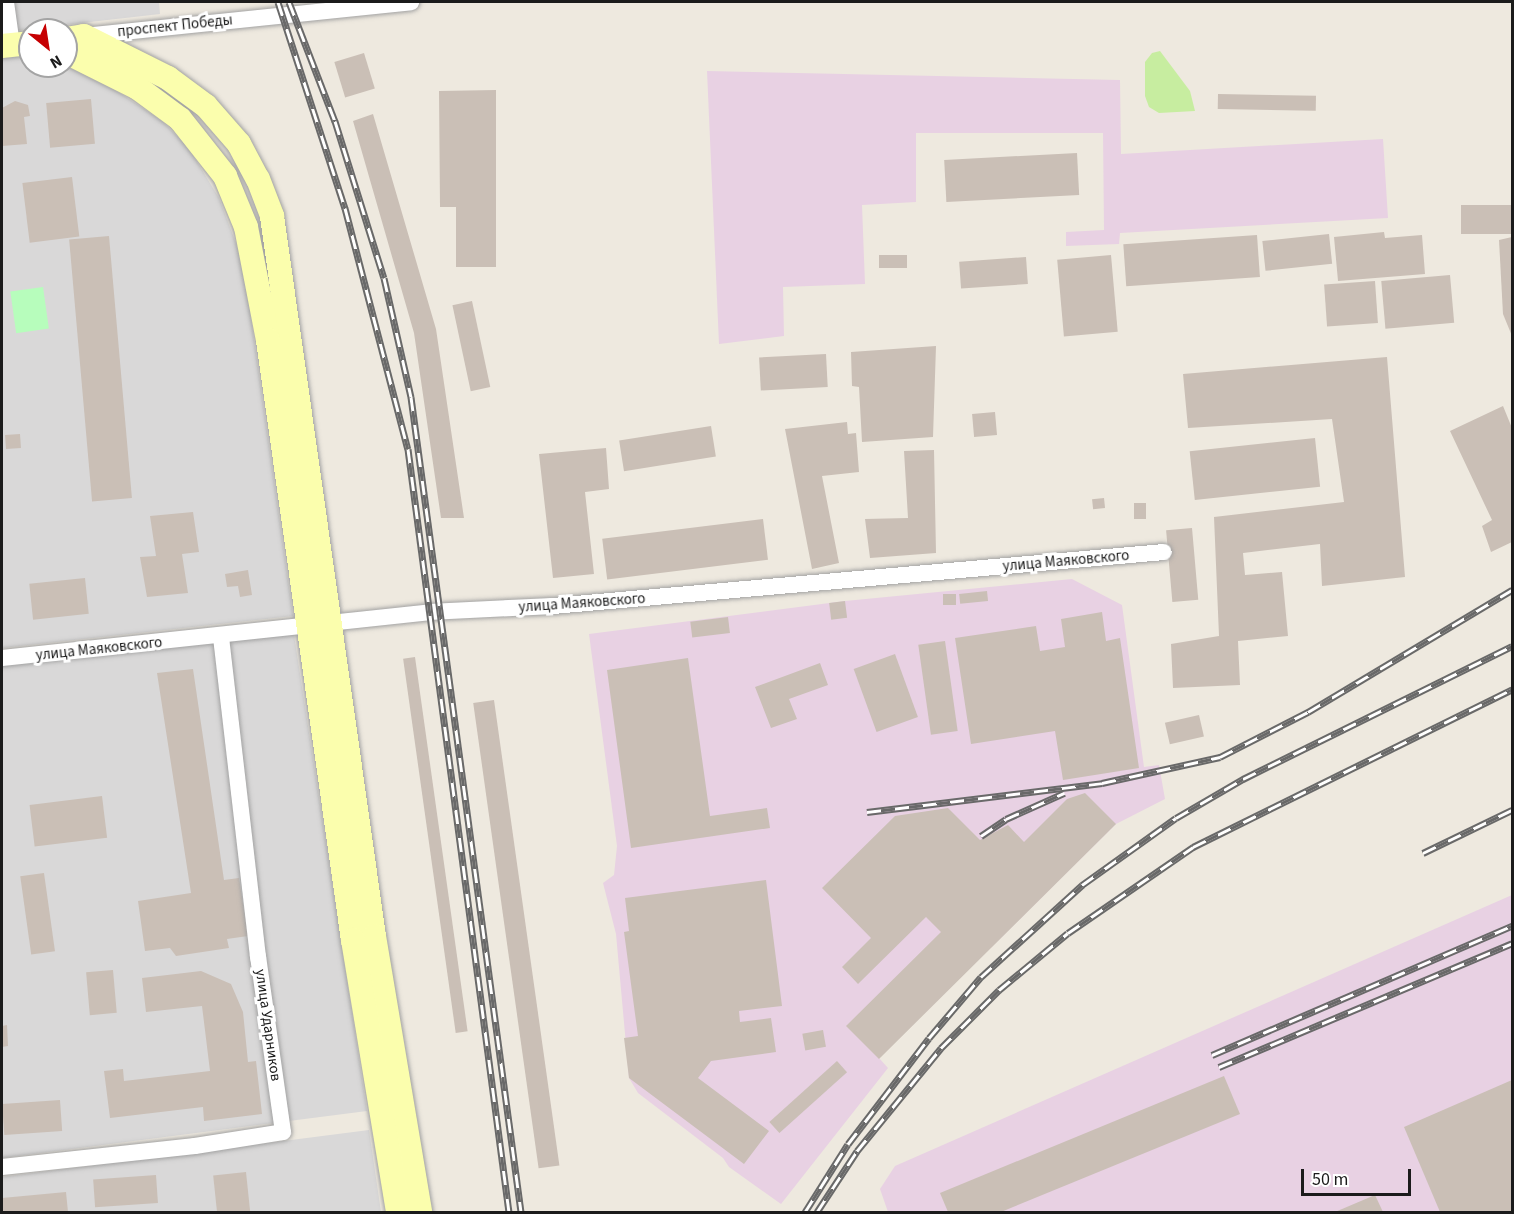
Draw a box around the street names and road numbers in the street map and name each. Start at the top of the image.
street label: проспект Победы [116,11,234,41]
street label: улица Маяковского [1002,546,1130,576]
street label: улица Маяковского [518,590,646,616]
street label: улица Маяковского [35,633,163,665]
street label: улица Ударников [251,968,285,1082]

